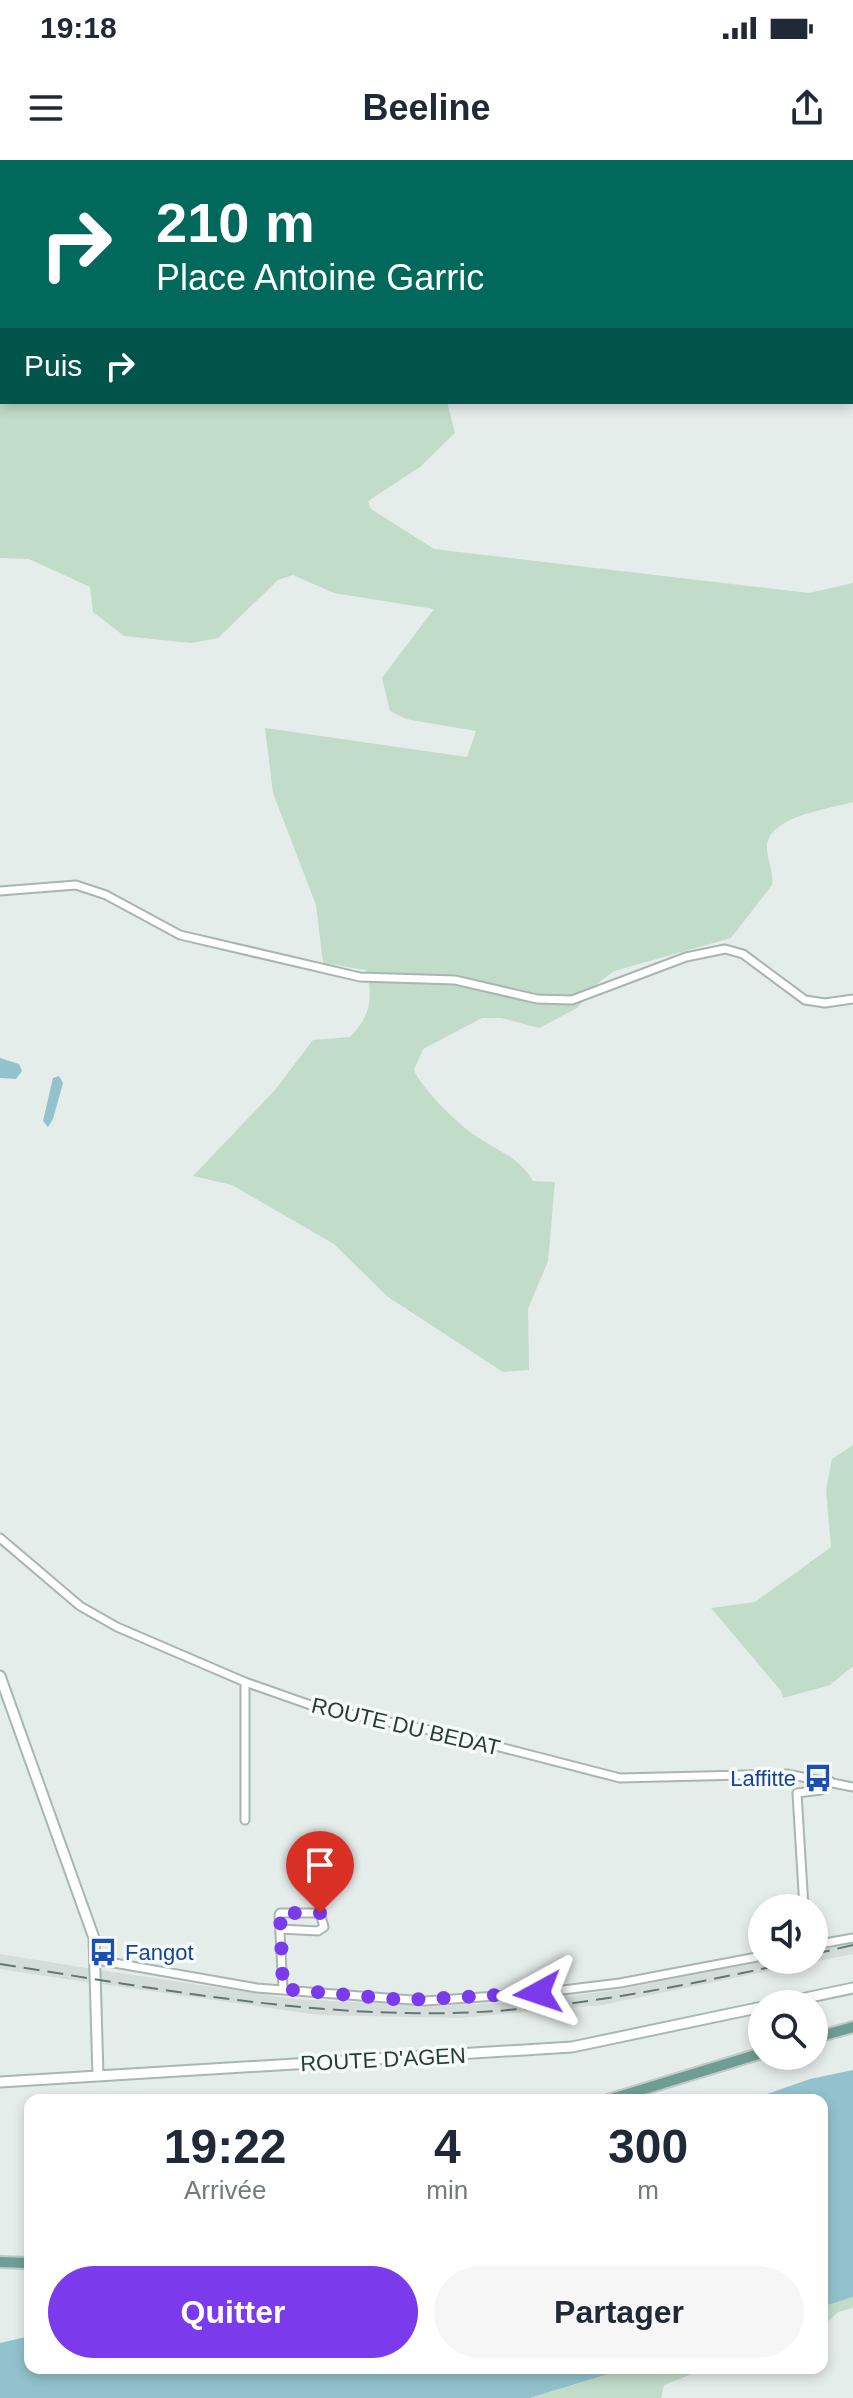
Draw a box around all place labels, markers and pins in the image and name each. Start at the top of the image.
bus stop icon: Laffitte [803,1763,833,1793]
place label: Laffitte [730,1766,796,1791]
pin [286,1831,354,1913]
bus stop icon: Fangot [88,1937,118,1967]
place label: Fangot [125,1940,194,1965]

